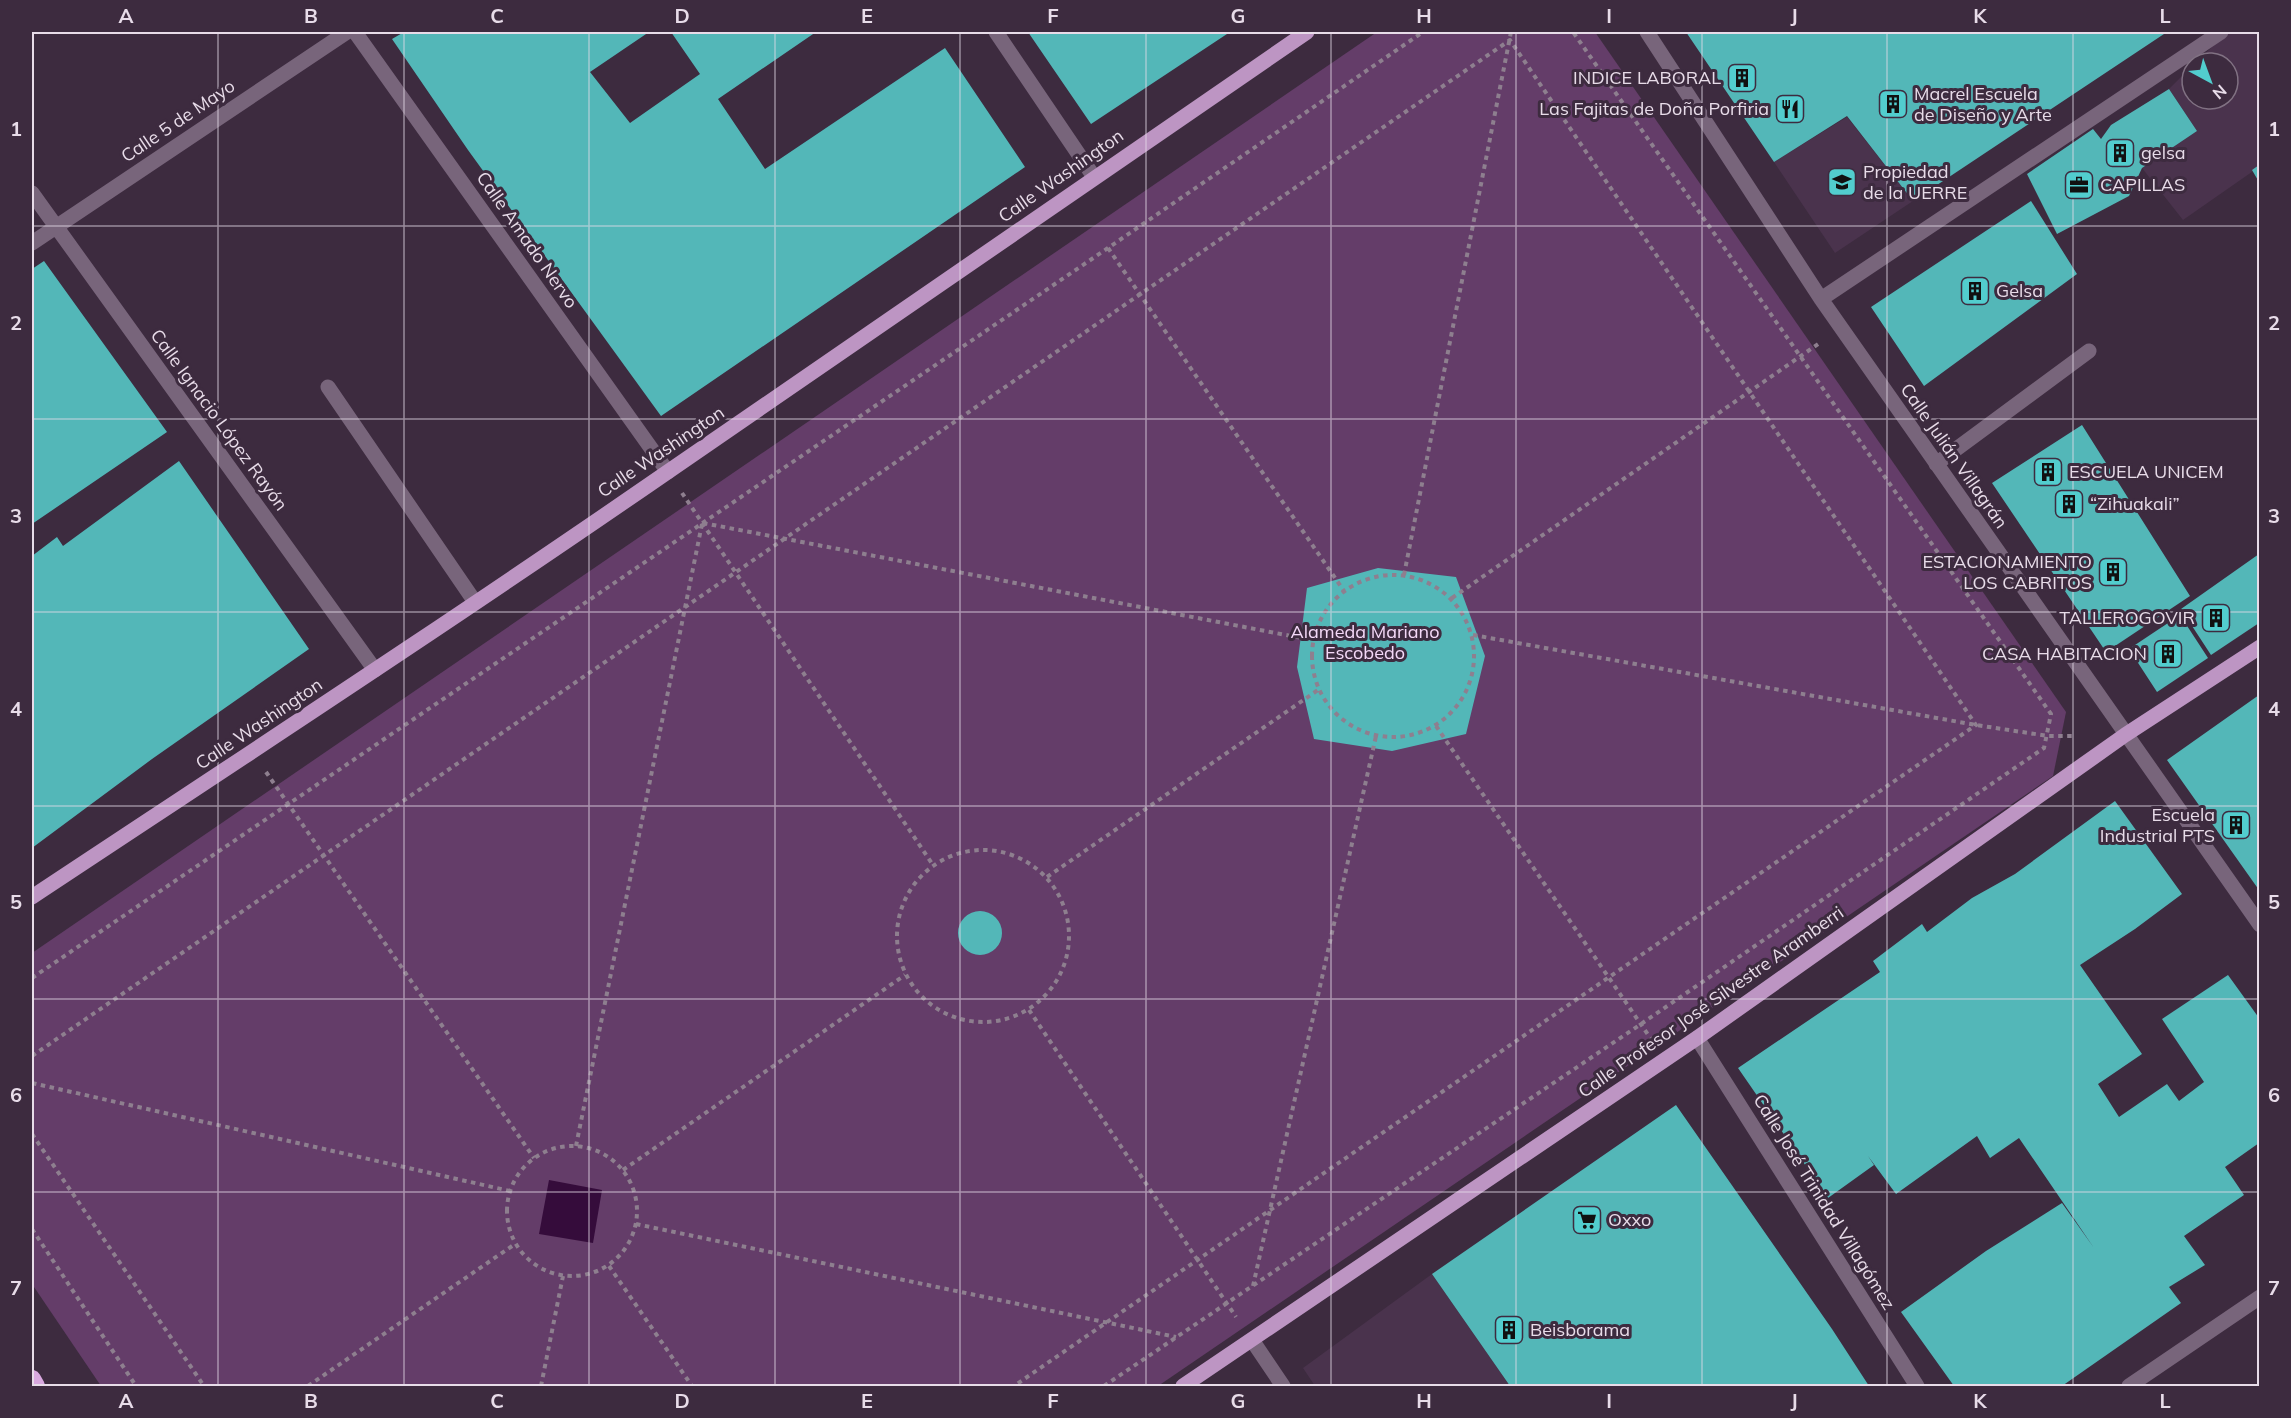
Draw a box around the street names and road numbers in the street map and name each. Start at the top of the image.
street label: Calle 5 de Mayo [116,74,239,167]
street label: Calle Washington [994,124,1128,227]
street label: Calle Amado Nervo [472,167,583,312]
street label: Calle Ignacio López Rayón [146,324,293,515]
street label: Calle Julián Villagrán [1896,379,2013,533]
street label: Calle Washington [593,401,728,502]
street label: Calle Washington [191,673,326,774]
street label: Calle Profesor José Silvestre Aramberri [1573,901,1848,1102]
street label: Calle José Trinidad Villagómez [1748,1090,1900,1314]

